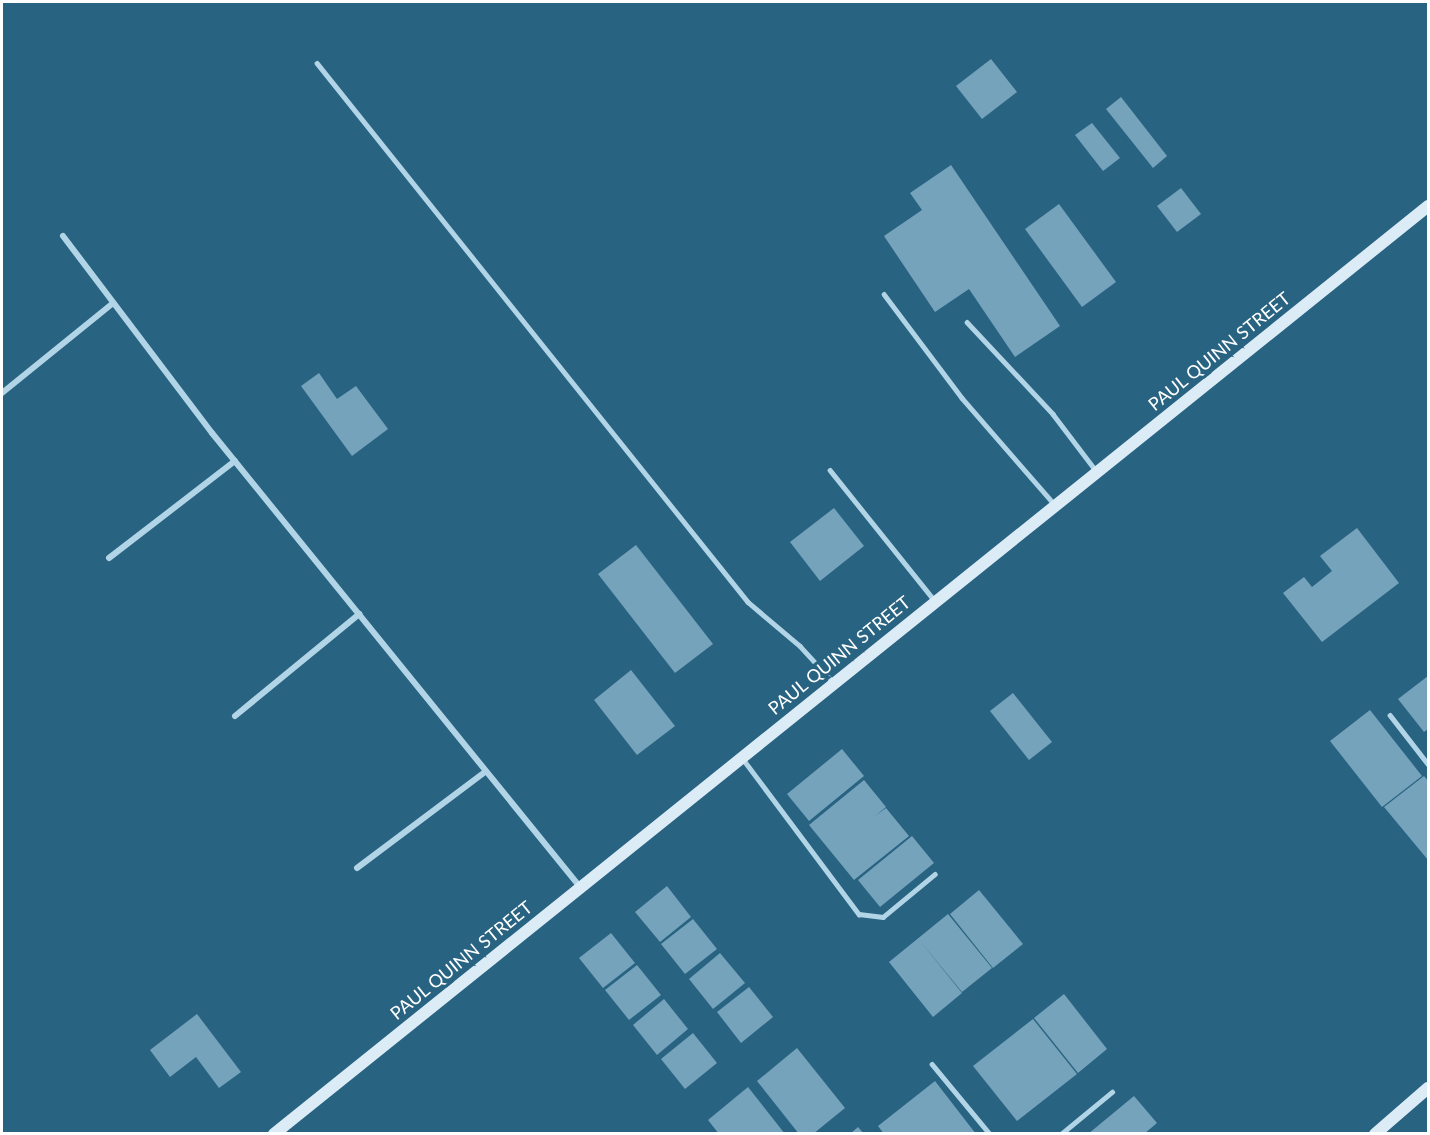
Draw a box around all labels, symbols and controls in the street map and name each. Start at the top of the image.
street label: PAUL QUINN STREET [1144,287,1294,415]
street label: PAUL QUINN STREET [764,591,914,719]
street label: PAUL QUINN STREET [386,896,536,1024]

